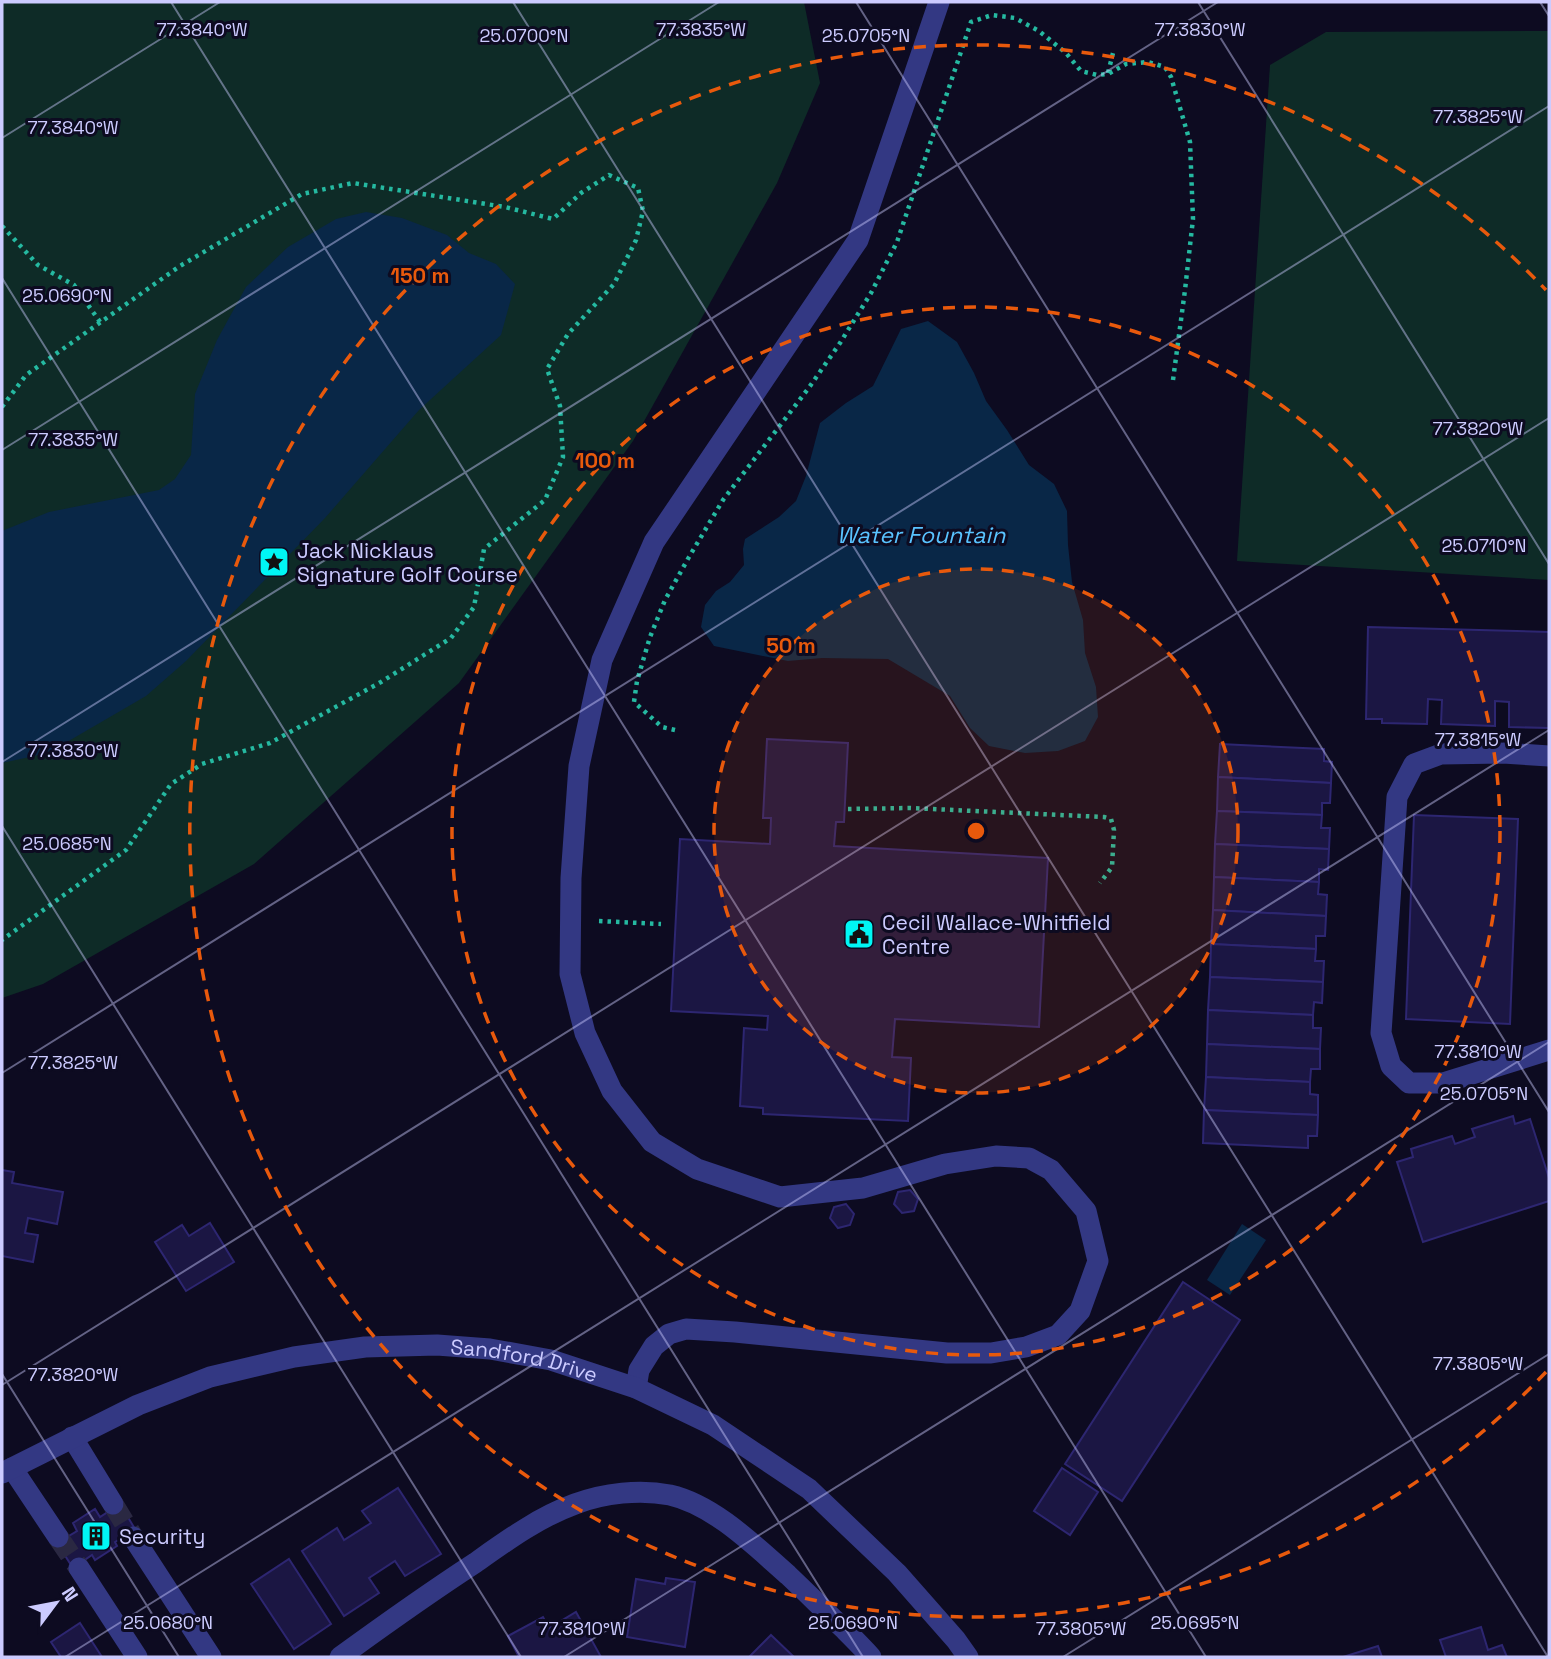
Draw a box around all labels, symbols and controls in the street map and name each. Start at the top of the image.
text: 77.3840°W [156,18,248,41]
text: 77.3835°W [656,18,746,41]
text: 77.3830°W [1155,18,1246,41]
text: 25.0700°N [479,24,569,47]
text: 25.0705°N [822,24,910,47]
text: 77.3825°W [1433,105,1523,128]
text: 77.3840°W [27,116,119,139]
text: 150 m [391,262,449,289]
text: 25.0690°N [22,284,112,307]
text: 77.3820°W [1433,417,1524,440]
text: 77.3835°W [28,428,118,451]
text: 100 m [575,447,635,474]
water label: Water Fountain [837,520,1006,550]
text: 25.0710°N [1442,534,1526,557]
place label: Jack Nicklaus Signature Golf Course [297,537,518,588]
place icon: Jack Nicklaus Signature Golf Course [257,545,291,579]
text: 50 m [766,632,816,659]
text: 77.3815°W [1435,728,1522,751]
text: 77.3830°W [28,739,119,762]
centre of rings [964,819,988,843]
text: 25.0685°N [22,832,112,855]
place label: Cecil Wallace-Whitfield Centre [882,909,1111,960]
public building icon: Cecil Wallace-Whitfield Centre [842,917,876,951]
text: 77.3810°W [1434,1040,1522,1063]
text: 77.3825°W [28,1051,118,1074]
text: 25.0705°N [1440,1082,1528,1105]
street label: Sandford Drive [450,1333,601,1388]
text: 77.3805°W [1433,1352,1524,1375]
text: 77.3820°W [28,1363,119,1386]
building icon: Security [79,1519,113,1553]
place label: Security [119,1523,205,1550]
north arrow [21,1568,91,1638]
text: N [56,1582,84,1606]
text: 25.0680°N [123,1611,213,1634]
text: 25.0690°N [808,1611,898,1634]
text: 25.0695°N [1150,1611,1240,1634]
text: 77.3810°W [538,1617,626,1640]
text: 77.3805°W [1036,1617,1127,1640]

